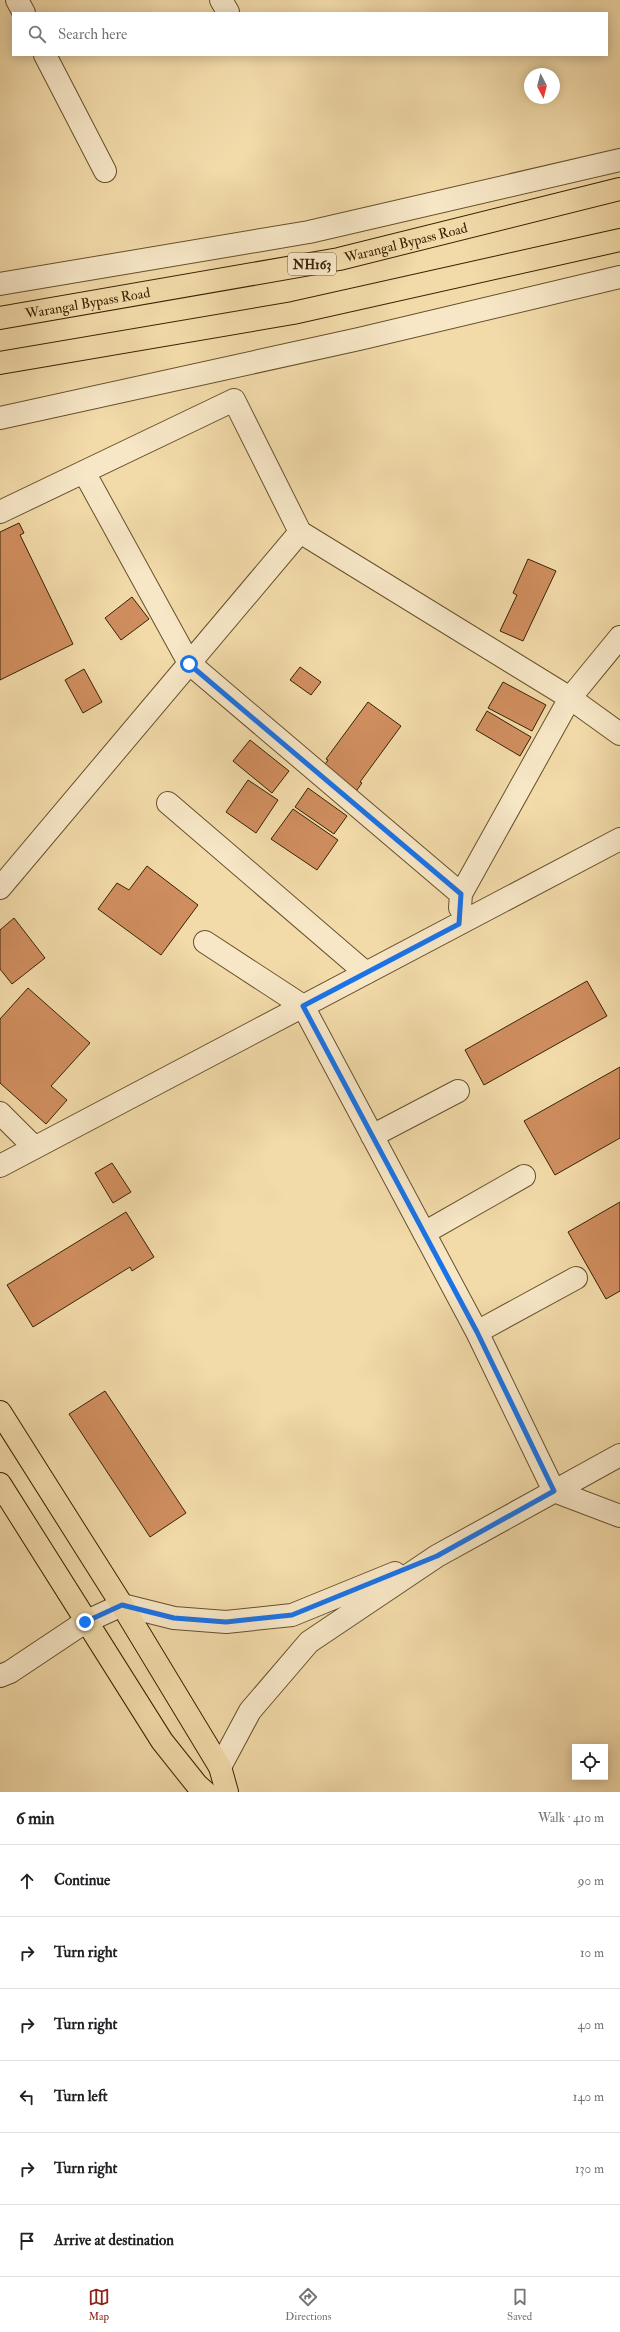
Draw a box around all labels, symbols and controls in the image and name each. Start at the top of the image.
search box [12,12,608,56]
icon: search [26,23,48,45]
text: Search here [58,25,127,44]
north arrow [524,68,560,104]
street label: Warangal Bypass Road [342,219,469,267]
road number: NH163 [288,253,336,275]
street label: Warangal Bypass Road [23,284,151,323]
route start [180,655,198,673]
route end [76,1613,94,1631]
map controls [572,1744,608,1780]
button: locate [572,1744,608,1780]
text: 6 min [16,1808,55,1829]
text: Walk · 410 m [538,1810,604,1826]
icon: ahead [16,1870,38,1892]
text: Continue [54,1871,110,1890]
text: 90 m [578,1873,604,1889]
icon: right [16,1942,38,1964]
text: Turn right [54,1943,117,1962]
text: 10 m [580,1945,604,1961]
icon: right [16,2014,38,2036]
text: Turn right [54,2015,117,2034]
text: 40 m [578,2017,604,2033]
icon: left [16,2086,38,2108]
text: Turn left [54,2087,108,2106]
text: 140 m [573,2089,604,2105]
icon: right [16,2158,38,2180]
text: Turn right [54,2159,117,2178]
text: 130 m [575,2161,604,2177]
icon: arrive [16,2230,38,2252]
text: Arrive at destination [54,2231,174,2250]
tab: Map [88,2286,110,2323]
tab: Directions [285,2286,332,2323]
tab: Saved [507,2286,532,2323]

